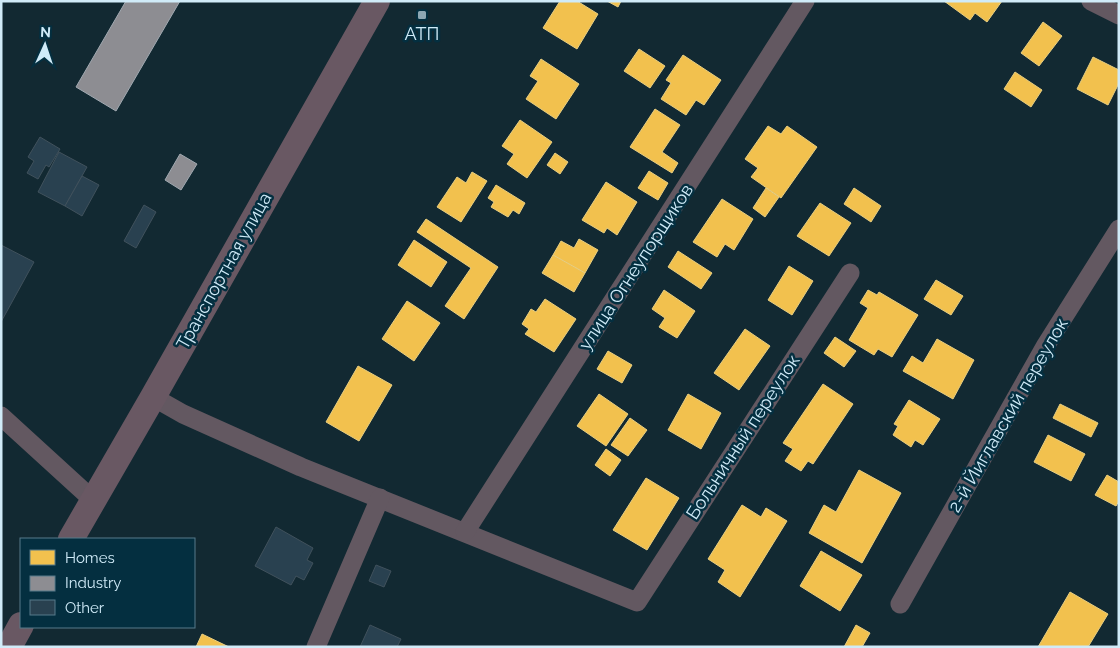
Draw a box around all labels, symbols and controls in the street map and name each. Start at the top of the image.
marker: АТП [416,9,428,21]
north arrow [20,20,70,70]
place label: АТП [405,23,439,44]
text: N [40,24,51,40]
street label: улица Огнеупорщиков [574,180,697,354]
street label: Транспортная улица [172,189,275,353]
street label: 2-й Йиглавский переулок [943,314,1072,516]
street label: Больничный переулок [681,350,804,523]
legend [20,538,195,628]
text: Homes [65,549,115,567]
text: Industry [65,574,121,592]
text: Other [65,599,105,617]

